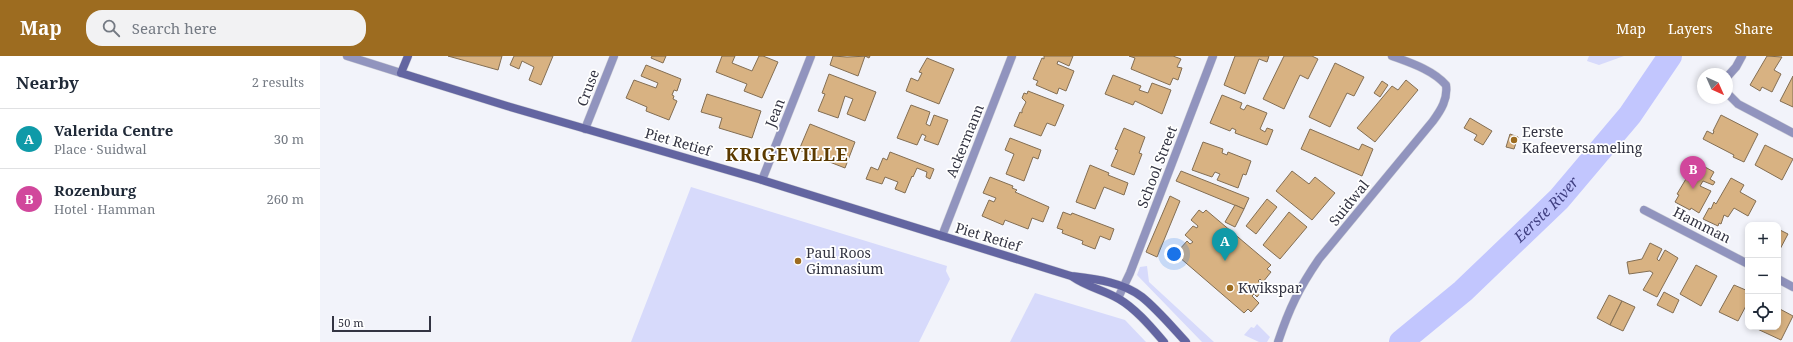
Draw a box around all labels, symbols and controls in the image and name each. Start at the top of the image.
search box [86,10,366,46]
text: Map [20,15,62,41]
icon: search [100,17,122,39]
text: Search here [132,18,217,38]
text: Map [1616,19,1646,38]
text: Layers [1668,19,1713,38]
text: Share [1735,19,1773,38]
street label: Cruse [572,67,603,109]
north arrow [1697,68,1733,104]
text: Nearby [16,71,79,94]
text: 2 results [252,73,304,91]
street label: Jean [760,96,789,131]
street label: Ackermann [941,101,988,180]
text: Valerida Centre [54,120,173,140]
place label: Eerste Kafeeversameling [1522,122,1643,157]
street label: Piet Retief [643,123,715,160]
street label: School Street [1132,123,1181,211]
text: A [24,130,34,148]
text: 30 m [274,130,304,148]
marker: Eerste Kafeeversameling [1509,135,1519,145]
text: Place · Suidwal [54,140,147,158]
district label: KRIGEVILLE [725,142,849,166]
pin: B [1680,156,1706,189]
water label: Eerste River [1508,171,1583,247]
street label: Suidwal [1324,175,1373,230]
text: Rozenburg [54,180,136,200]
text: B [25,190,33,208]
text: 260 m [267,190,304,208]
text: Hotel · Hamman [54,200,155,218]
street label: Hamman [1670,202,1734,247]
street label: Piet Retief [953,218,1025,256]
map controls [1745,222,1781,330]
button: + [1745,222,1781,258]
pin: A [1212,228,1238,261]
place label: Paul Roos Gimnasium [806,243,884,278]
your location [1164,244,1184,264]
marker: Paul Roos Gimnasium [793,256,803,266]
button: − [1745,258,1781,294]
place label: Kwikspar [1238,278,1302,297]
marker: Kwikspar [1225,283,1235,293]
button: locate [1745,294,1781,330]
scale bar [332,314,431,333]
text: 50 m [338,315,364,330]

